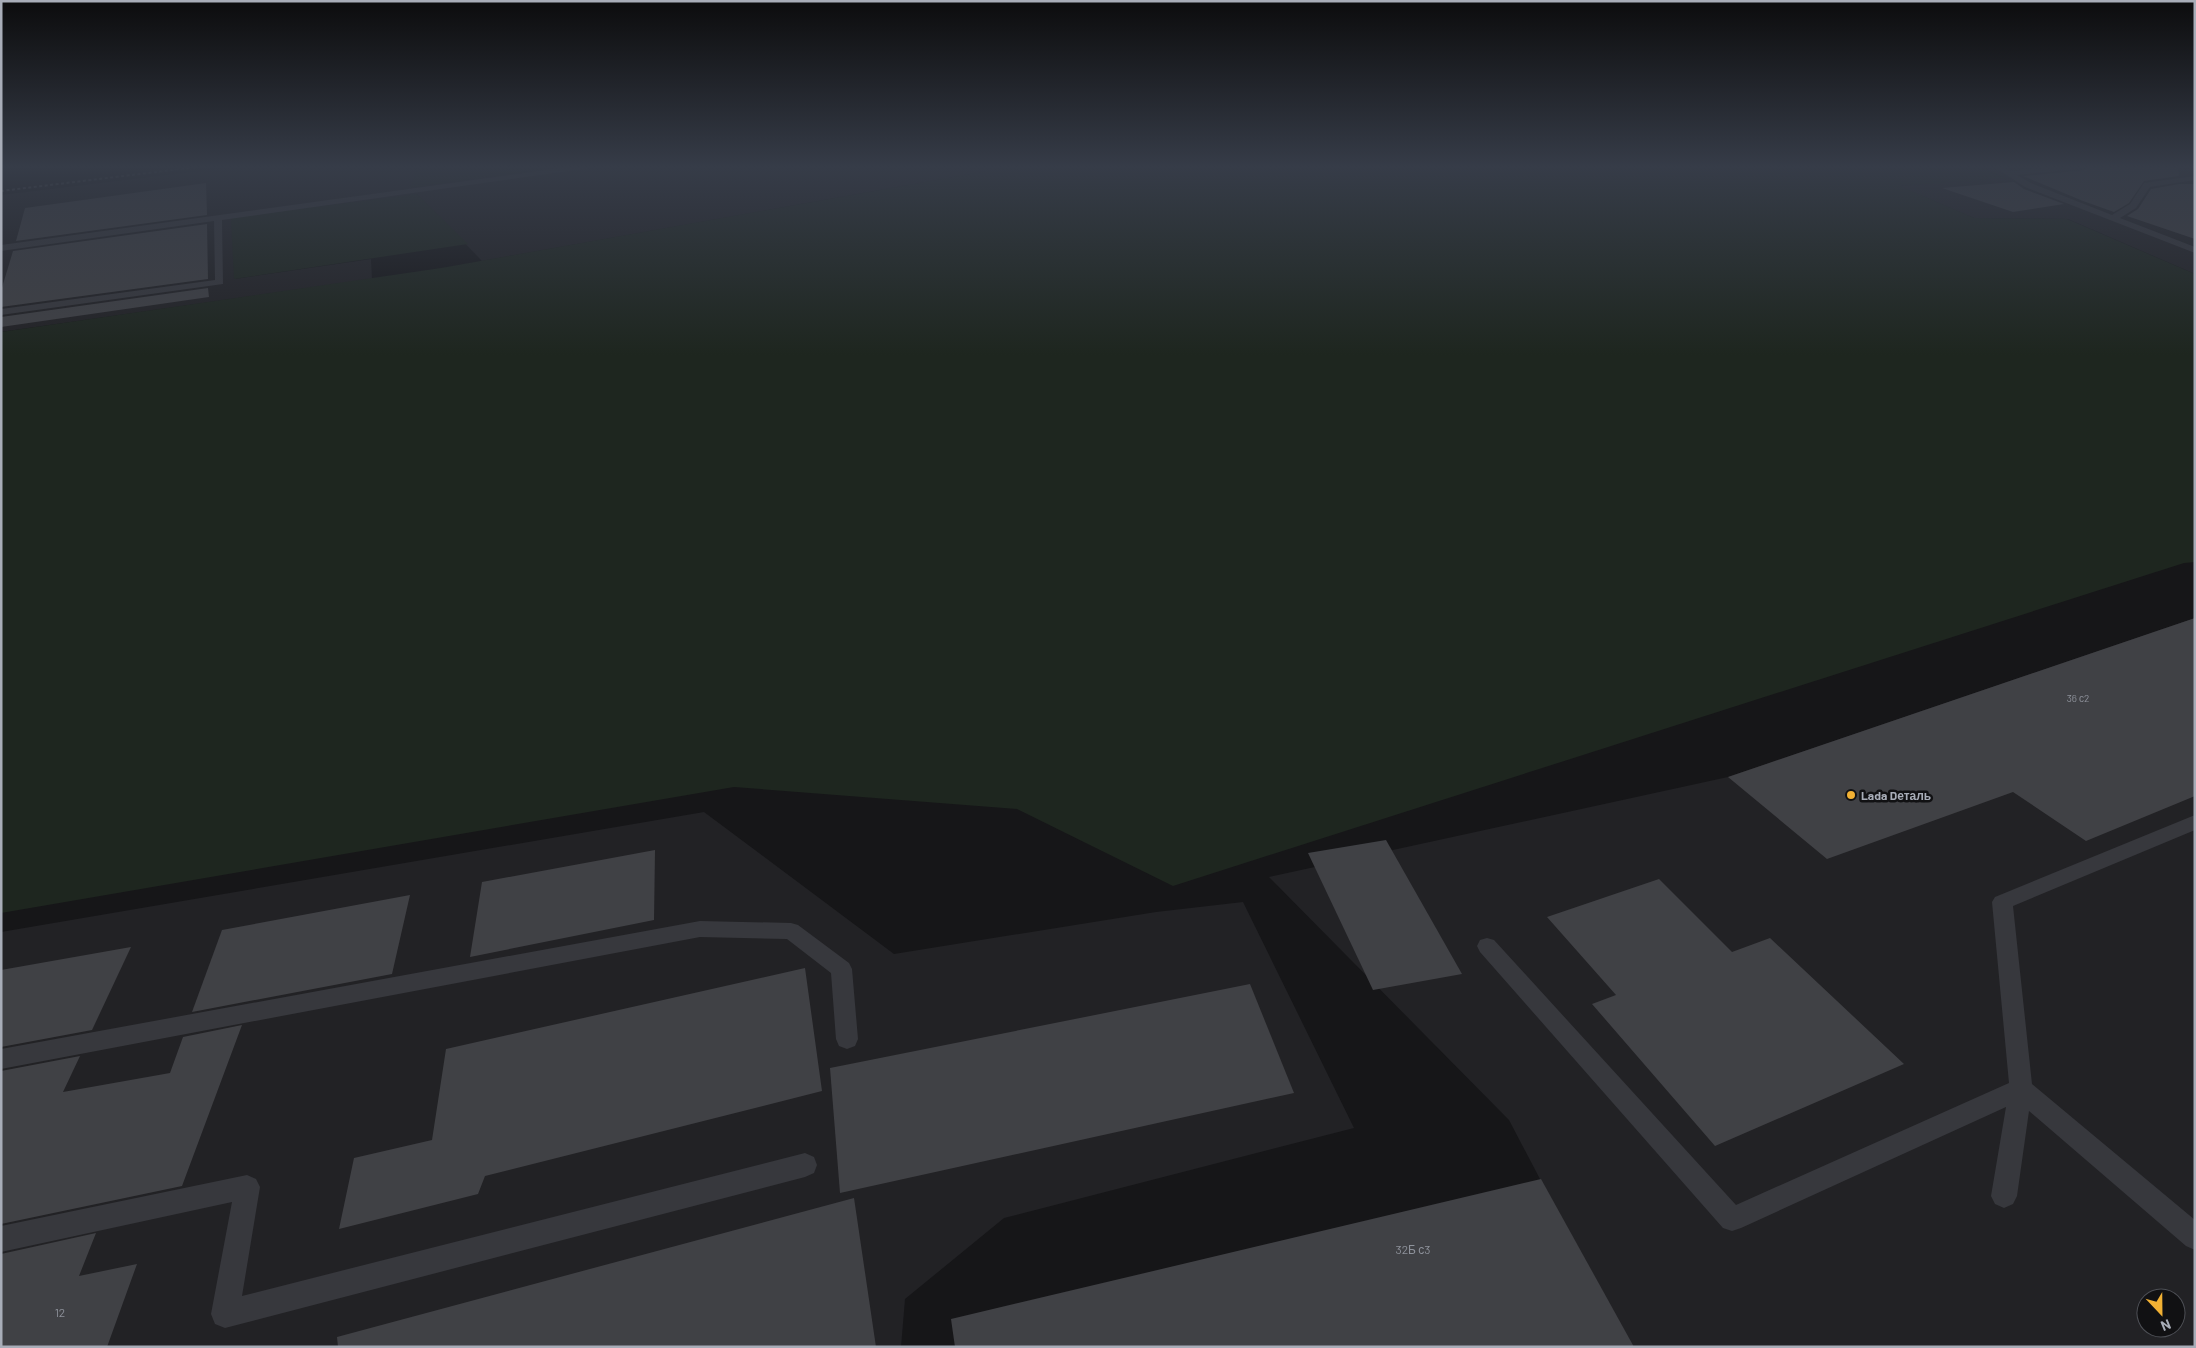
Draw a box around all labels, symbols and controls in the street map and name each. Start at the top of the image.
house number: 36 с2 [2067,692,2089,704]
place label: Lada Dеталь [1861,788,1931,802]
marker: Lada Dеталь [1845,789,1857,801]
house number: 32Б с3 [1395,1242,1431,1256]
north arrow [2136,1288,2186,1338]
house number: 12 [55,1305,65,1319]
text: N [2159,1316,2174,1335]

